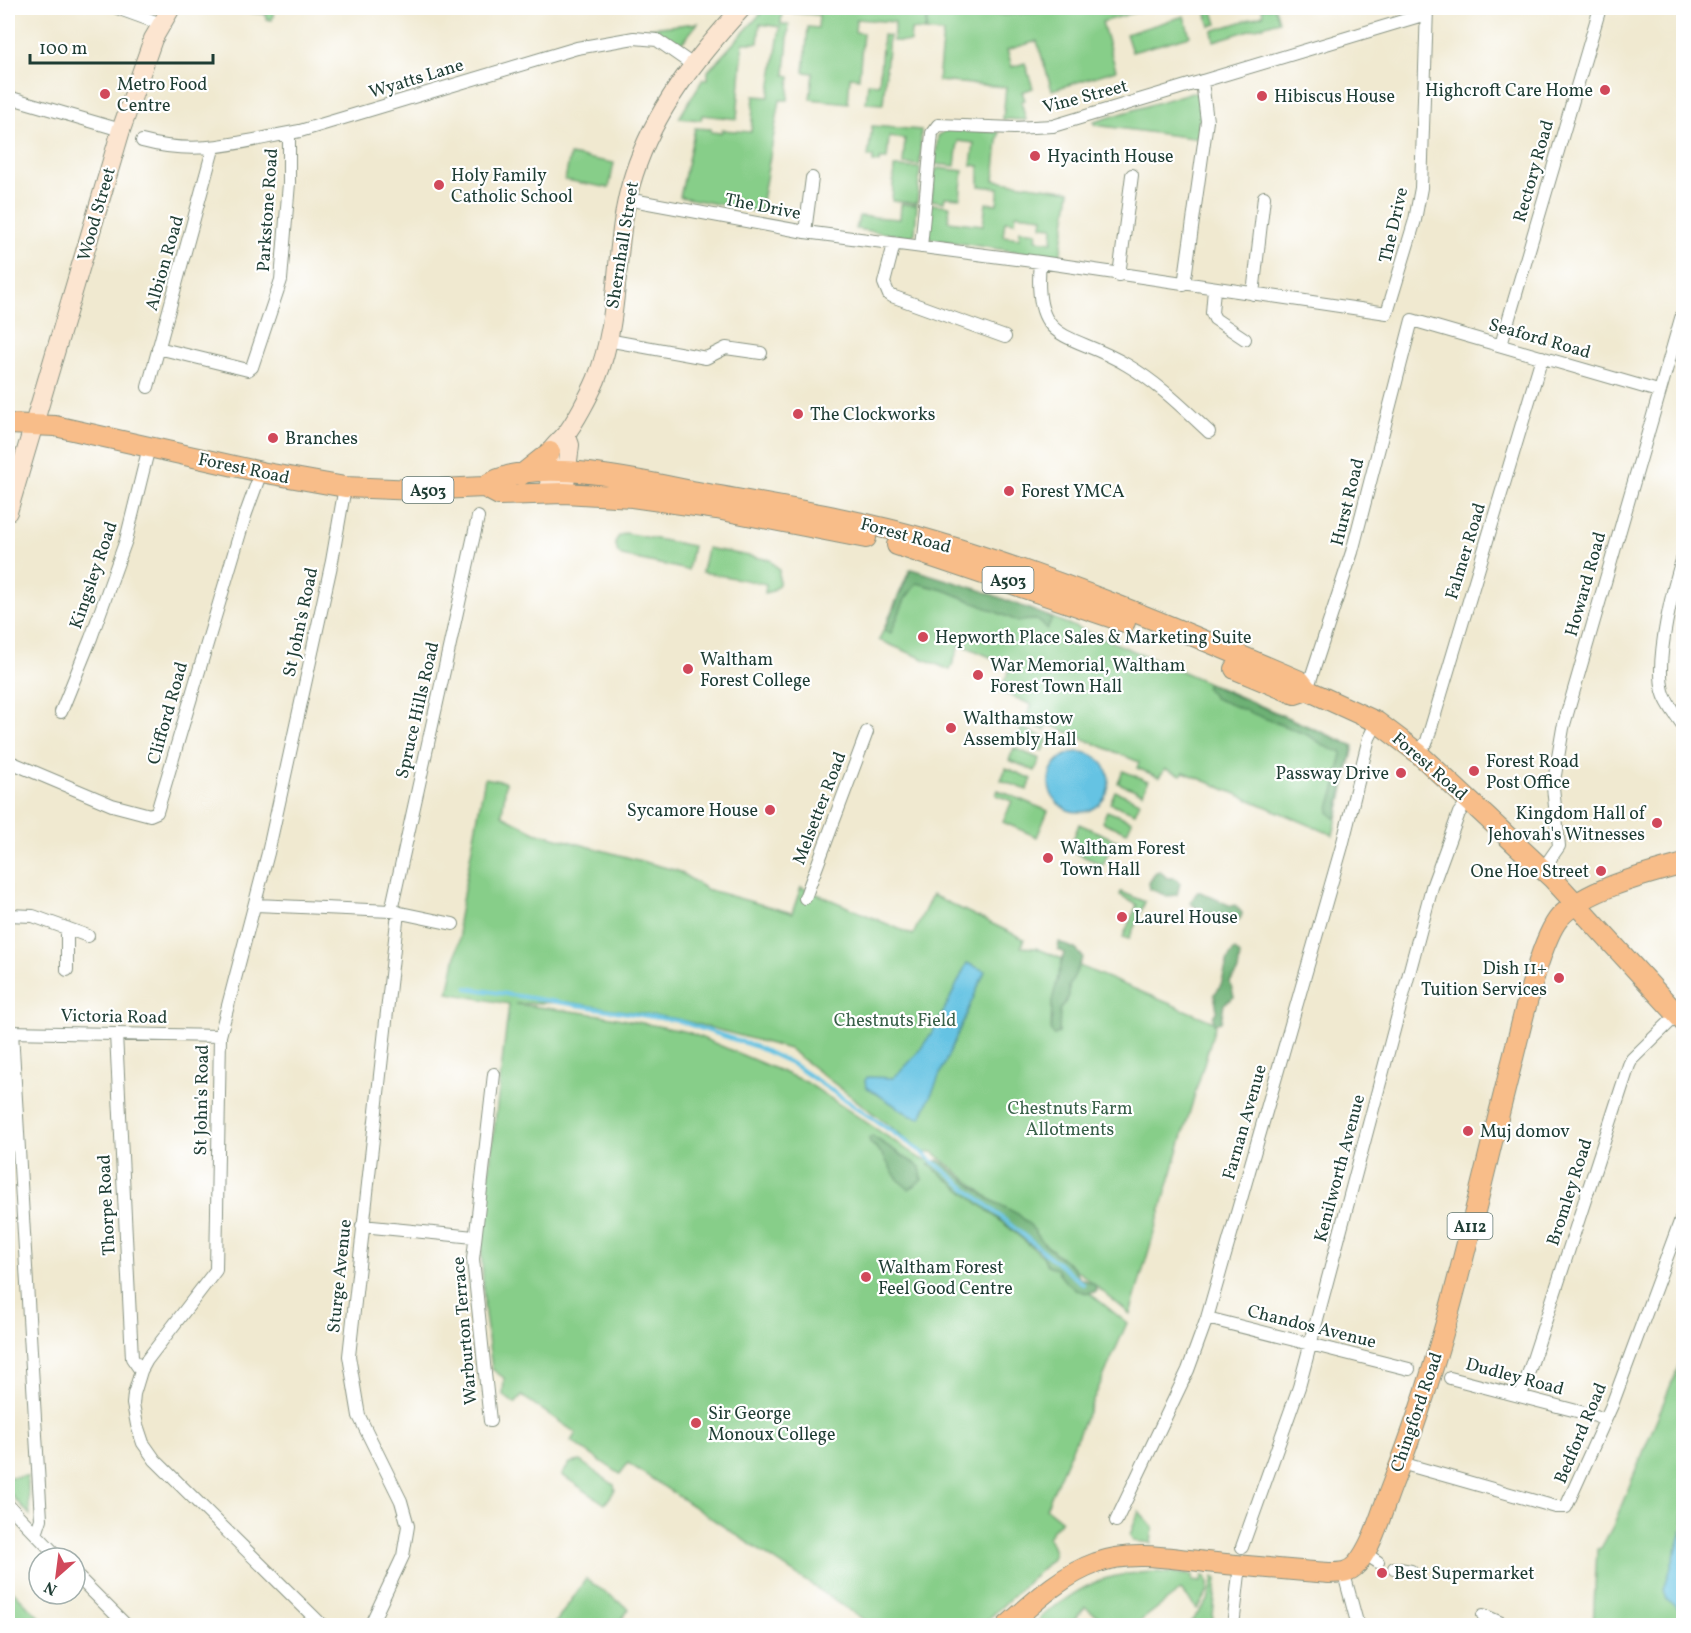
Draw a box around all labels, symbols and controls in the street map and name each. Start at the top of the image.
scale bar [30,27,213,65]
text: 100 m [39,37,88,62]
street label: Wyatts Lane [366,53,467,106]
place label: Metro Food Centre [117,73,207,119]
street label: Vine Street [1040,74,1131,121]
place label: Highcroft Care Home [1425,79,1593,104]
marker: Highcroft Care Home [1598,83,1612,97]
place label: Hibiscus House [1274,85,1395,110]
marker: Metro Food Centre [98,87,112,101]
marker: Hibiscus House [1255,89,1269,103]
street label: Rectory Road [1508,117,1561,225]
place label: Hyacinth House [1047,145,1174,170]
street label: Parkstone Road [252,148,285,273]
marker: Hyacinth House [1028,149,1042,163]
street label: Wood Street [72,164,123,264]
place label: Holy Family Catholic School [451,164,573,210]
marker: Holy Family Catholic School [432,178,446,192]
street label: Shernhall Street [601,180,646,311]
street label: The Drive [1374,185,1415,266]
street label: The Drive [723,188,803,227]
street label: Albion Road [140,213,191,314]
street label: Seaford Road [1486,313,1594,366]
place label: The Clockworks [810,403,936,428]
marker: The Clockworks [791,407,805,421]
place label: Branches [285,427,358,452]
marker: Branches [266,431,280,445]
street label: Forest Road [196,448,292,491]
street label: Hurst Road [1325,456,1371,549]
road number: A503 [402,477,454,503]
place label: Forest YMCA [1021,480,1125,505]
marker: Forest YMCA [1002,484,1016,498]
street label: Falmer Road [1440,500,1493,603]
street label: Forest Road [857,512,954,561]
street label: Kingsley Road [64,518,125,633]
street label: Howard Road [1560,529,1613,640]
street label: St John's Road [278,565,325,679]
road number: A503 [982,567,1034,593]
place label: Hepworth Place Sales & Marketing Suite [935,626,1252,651]
marker: Hepworth Place Sales & Marketing Suite [916,630,930,644]
street label: Spruce Hills Road [391,639,446,781]
place label: Waltham Forest College [700,648,811,694]
place label: War Memorial, Waltham Forest Town Hall [990,654,1186,700]
street label: Clifford Road [142,659,195,768]
marker: Waltham Forest College [681,662,695,676]
marker: War Memorial, Waltham Forest Town Hall [971,668,985,682]
place label: Walthamstow Assembly Hall [963,707,1077,753]
marker: Walthamstow Assembly Hall [944,721,958,735]
street label: Forest Road [1386,727,1472,807]
street label: Melsetter Road [787,748,853,869]
place label: Forest Road Post Office [1486,750,1579,796]
place label: Passway Drive [1275,762,1389,787]
marker: Forest Road Post Office [1467,764,1481,778]
marker: Passway Drive [1394,766,1408,780]
place label: Sycamore House [627,799,758,824]
place label: Kingdom Hall of Jehovah's Witnesses [1488,802,1647,848]
marker: Sycamore House [763,803,777,817]
marker: Kingdom Hall of Jehovah's Witnesses [1650,816,1664,830]
place label: Waltham Forest Town Hall [1060,837,1186,883]
marker: Waltham Forest Town Hall [1041,851,1055,865]
place label: One Hoe Street [1471,860,1589,885]
marker: One Hoe Street [1594,864,1608,878]
place label: Laurel House [1134,906,1238,931]
marker: Laurel House [1115,910,1129,924]
place label: Dish 11+ Tuition Services [1421,957,1547,1003]
marker: Dish 11+ Tuition Services [1552,971,1566,985]
street label: Victoria Road [60,1004,168,1031]
park label: Chestnuts Field [834,1009,956,1034]
street label: St John's Road [189,1044,216,1156]
street label: Farnan Avenue [1217,1062,1274,1183]
street label: Kenilworth Avenue [1309,1092,1372,1245]
park label: Chestnuts Farm Allotments [1007,1097,1133,1143]
place label: Muj domov [1480,1120,1570,1145]
marker: Muj domov [1461,1124,1475,1138]
street label: Bromley Road [1541,1136,1600,1249]
street label: Thorpe Road [92,1154,123,1256]
road number: A112 [1448,1213,1492,1239]
street label: Sturge Avenue [322,1218,359,1334]
street label: Warburton Terrace [447,1256,484,1406]
place label: Waltham Forest Feel Good Centre [878,1256,1013,1302]
marker: Waltham Forest Feel Good Centre [859,1270,873,1284]
street label: Chandos Avenue [1245,1299,1379,1356]
street label: Chingford Road [1385,1349,1450,1476]
street label: Dudley Road [1463,1352,1566,1403]
street label: Bedford Road [1549,1379,1614,1488]
place label: Sir George Monoux College [708,1402,836,1448]
marker: Sir George Monoux College [689,1416,703,1430]
north arrow [27,1546,87,1606]
place label: Best Supermarket [1394,1562,1535,1587]
marker: Best Supermarket [1375,1566,1389,1580]
text: N [40,1575,61,1600]

